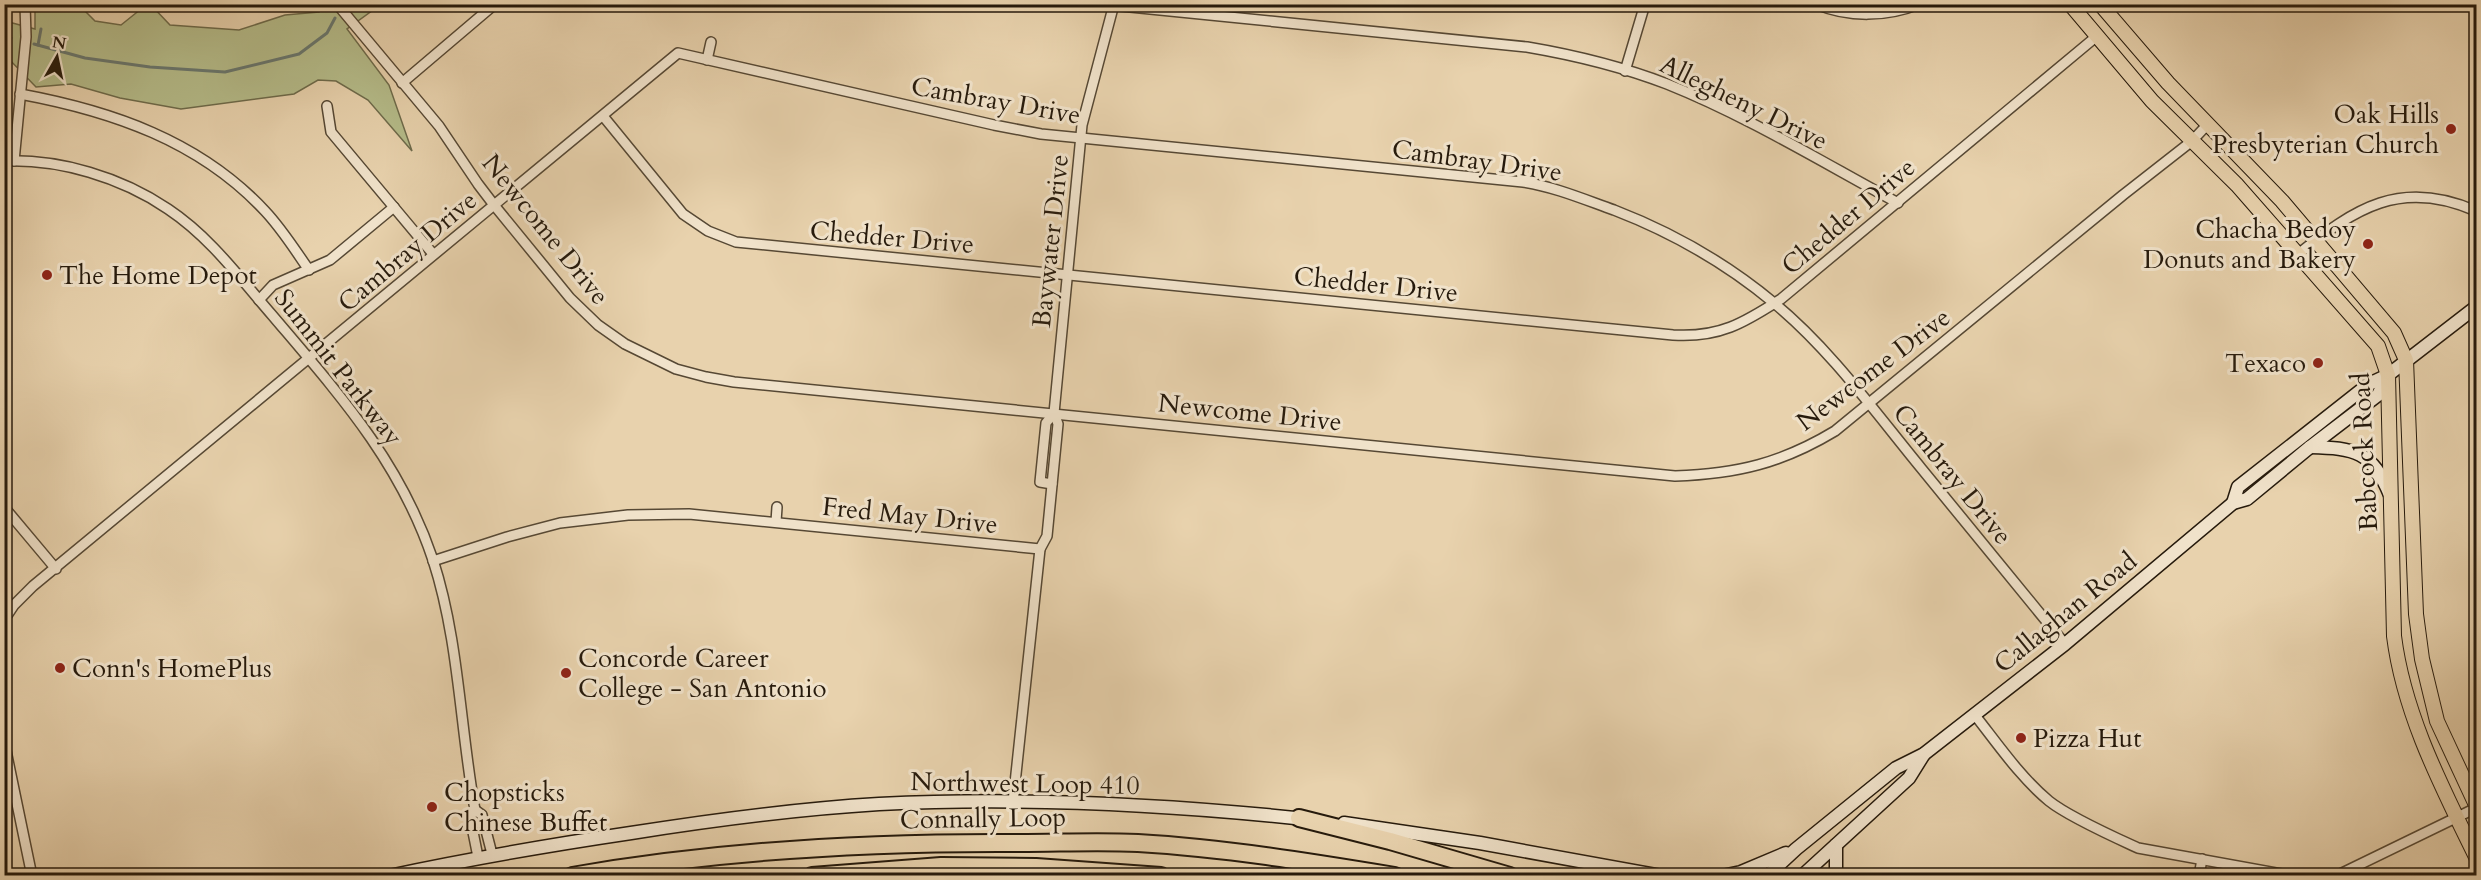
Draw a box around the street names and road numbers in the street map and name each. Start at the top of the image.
street label: Allegheny Drive [1654,47,1833,158]
street label: Cambray Drive [908,68,1083,133]
street label: Cambray Drive [1390,131,1564,190]
street label: Newcome Drive [474,147,617,312]
street label: Chedder Drive [1774,150,1923,283]
street label: Baywater Drive [1024,153,1077,329]
street label: Cambray Drive [330,183,484,320]
street label: Chedder Drive [808,213,976,262]
street label: Chedder Drive [1292,258,1460,311]
street label: Summit Parkway [266,282,411,453]
street label: Newcome Drive [1789,300,1957,439]
street label: Babcock Road [2343,372,2386,532]
street label: Newcome Drive [1156,385,1343,440]
street label: Cambray Drive [1885,397,2020,552]
street label: Fred May Drive [820,489,999,542]
street label: Callaghan Road [1986,544,2144,681]
street label: Northwest Loop 410 [910,764,1140,803]
street label: Connally Loop [900,800,1066,837]

